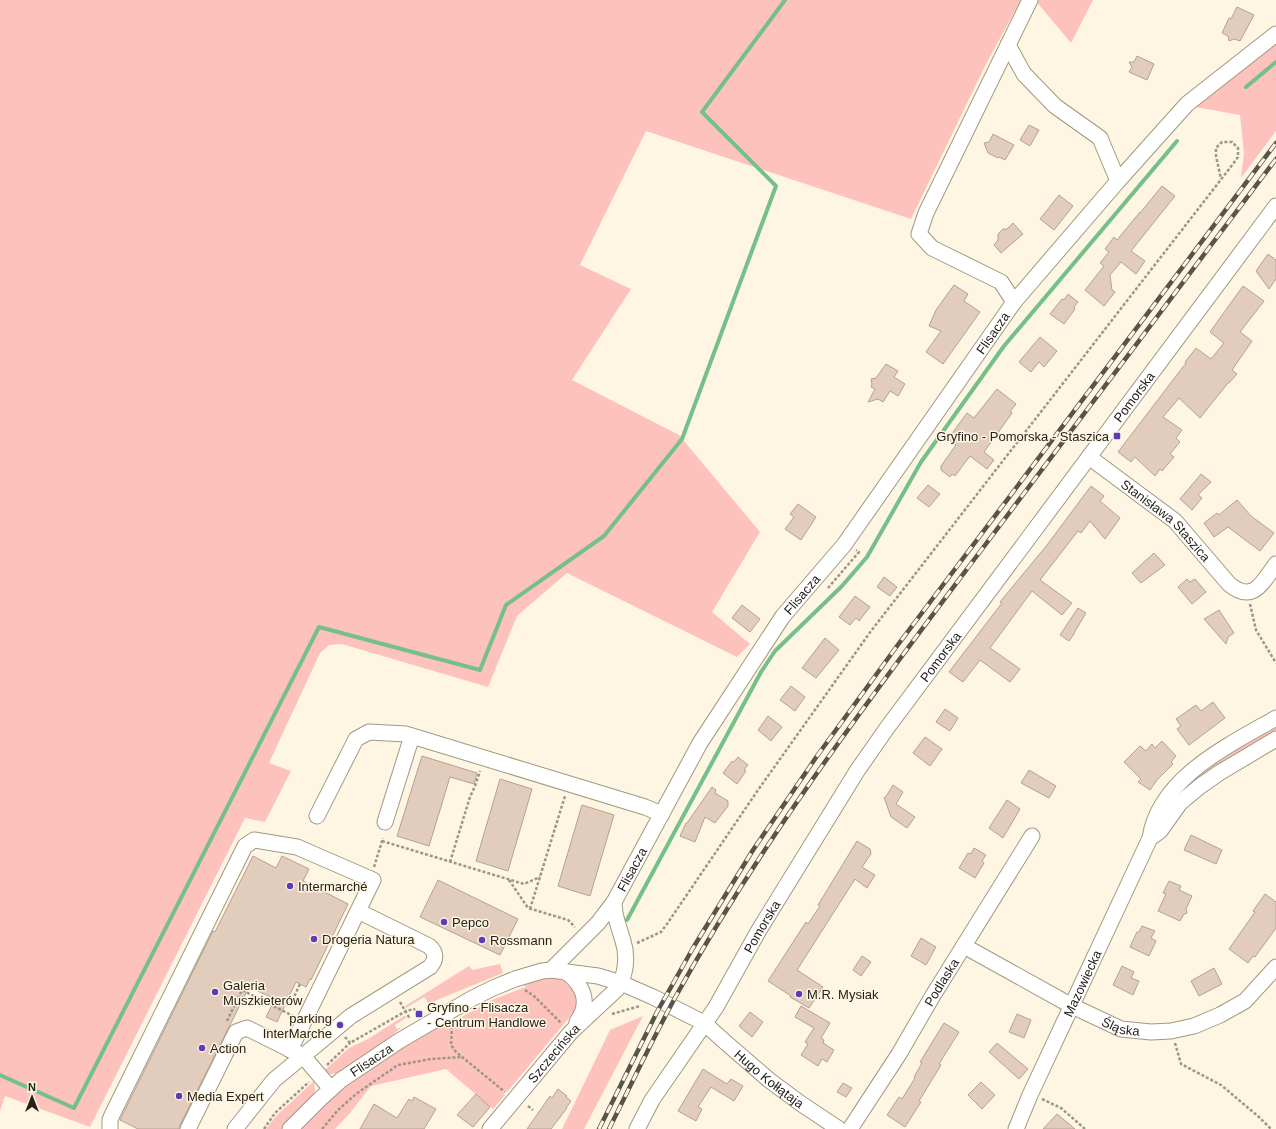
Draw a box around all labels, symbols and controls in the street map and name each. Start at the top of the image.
street label: Flisacza [973,308,1013,357]
street label: Pomorska [1110,368,1158,425]
place label: Gryfino - Pomorska - Staszica [936,429,1110,444]
marker: Gryfino - Pomorska - Staszica [1112,431,1122,441]
street label: Stanisława Staszica [1118,476,1214,565]
street label: Flisacza [780,571,823,617]
street label: Pomorska [917,628,964,685]
street label: Flisacza [614,844,650,894]
place label: Intermarché [298,879,367,894]
marker: Intermarché [285,881,295,891]
street label: Pomorska [740,897,783,955]
place label: Pepco [452,915,489,930]
marker: Pepco [439,917,449,927]
place label: Drogeria Natura [322,932,415,947]
place label: Rossmann [490,933,552,948]
marker: Drogeria Natura [309,934,319,944]
marker: Rossmann [477,935,487,945]
street label: Mazowiecka [1060,947,1104,1019]
street label: Podlaska [921,955,962,1009]
place label: Galeria Muszkieterów [223,978,303,1008]
marker: Galeria Muszkieterów [210,987,220,997]
place label: M.R. Mysiak [807,987,879,1002]
marker: M.R. Mysiak [794,989,804,999]
place label: Gryfino - Flisacza - Centrum Handlowe [427,1000,546,1030]
marker: Gryfino - Flisacza - Centrum Handlowe [414,1009,424,1019]
place label: parking InterMarche [263,1011,332,1041]
street label: Śląska [1100,1014,1141,1038]
marker: parking InterMarche [335,1020,345,1030]
street label: Szczecińska [525,1020,583,1086]
street label: Flisacza [347,1040,396,1079]
place label: Action [210,1041,246,1056]
marker: Action [197,1043,207,1053]
street label: Hugo Kołłątaja [732,1046,808,1111]
north arrow [12,1077,52,1117]
text: N [28,1081,36,1093]
place label: Media Expert [187,1089,264,1104]
marker: Media Expert [174,1091,184,1101]

